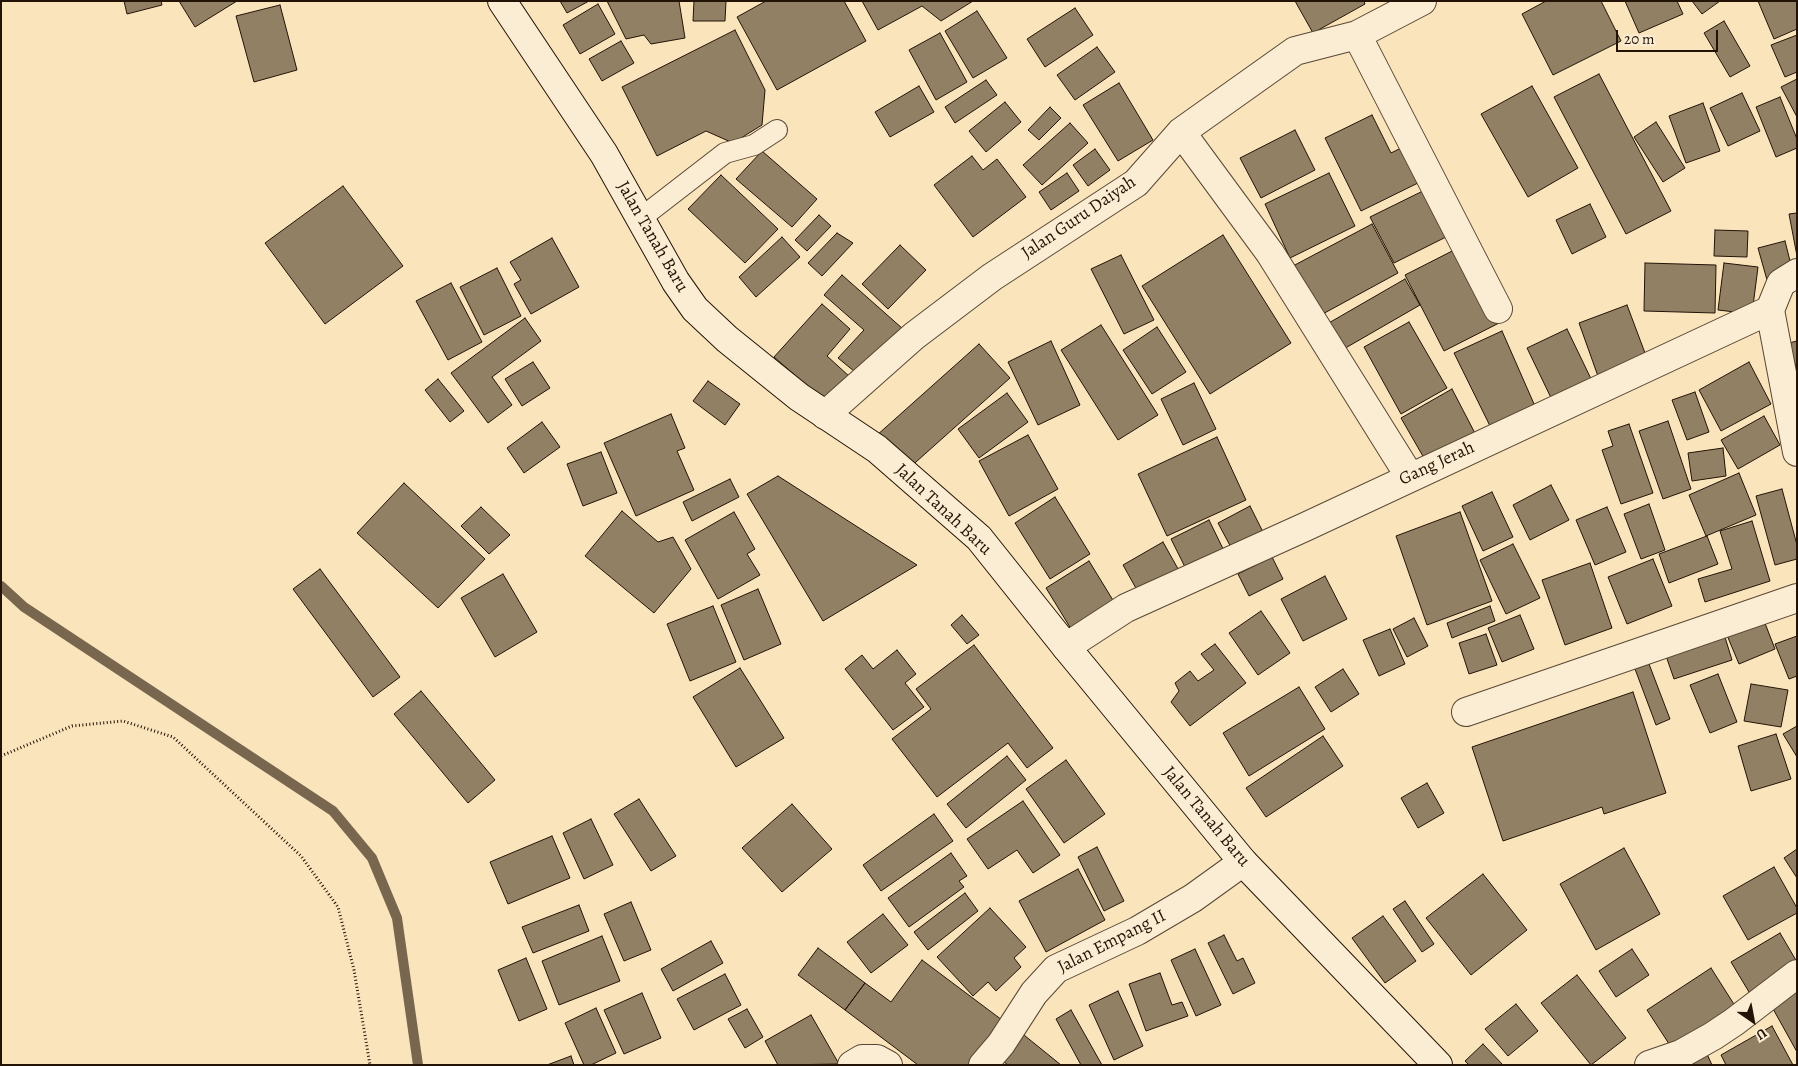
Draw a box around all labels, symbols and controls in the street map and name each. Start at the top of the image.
scale bar [1618,20,1720,52]
text: 20 m [1624,29,1655,49]
street label: Jalan Guru Daiyah [1018,172,1140,264]
street label: Jalan Tanah Baru [612,178,692,296]
street label: Gang Jerah [1396,437,1478,491]
street label: Jalan Tanah Baru [890,460,996,560]
street label: Jalan Tanah Baru [1158,762,1254,872]
street label: Jalan Empang II [1054,906,1170,978]
north arrow [1728,996,1778,1046]
text: U [1752,1024,1770,1044]

